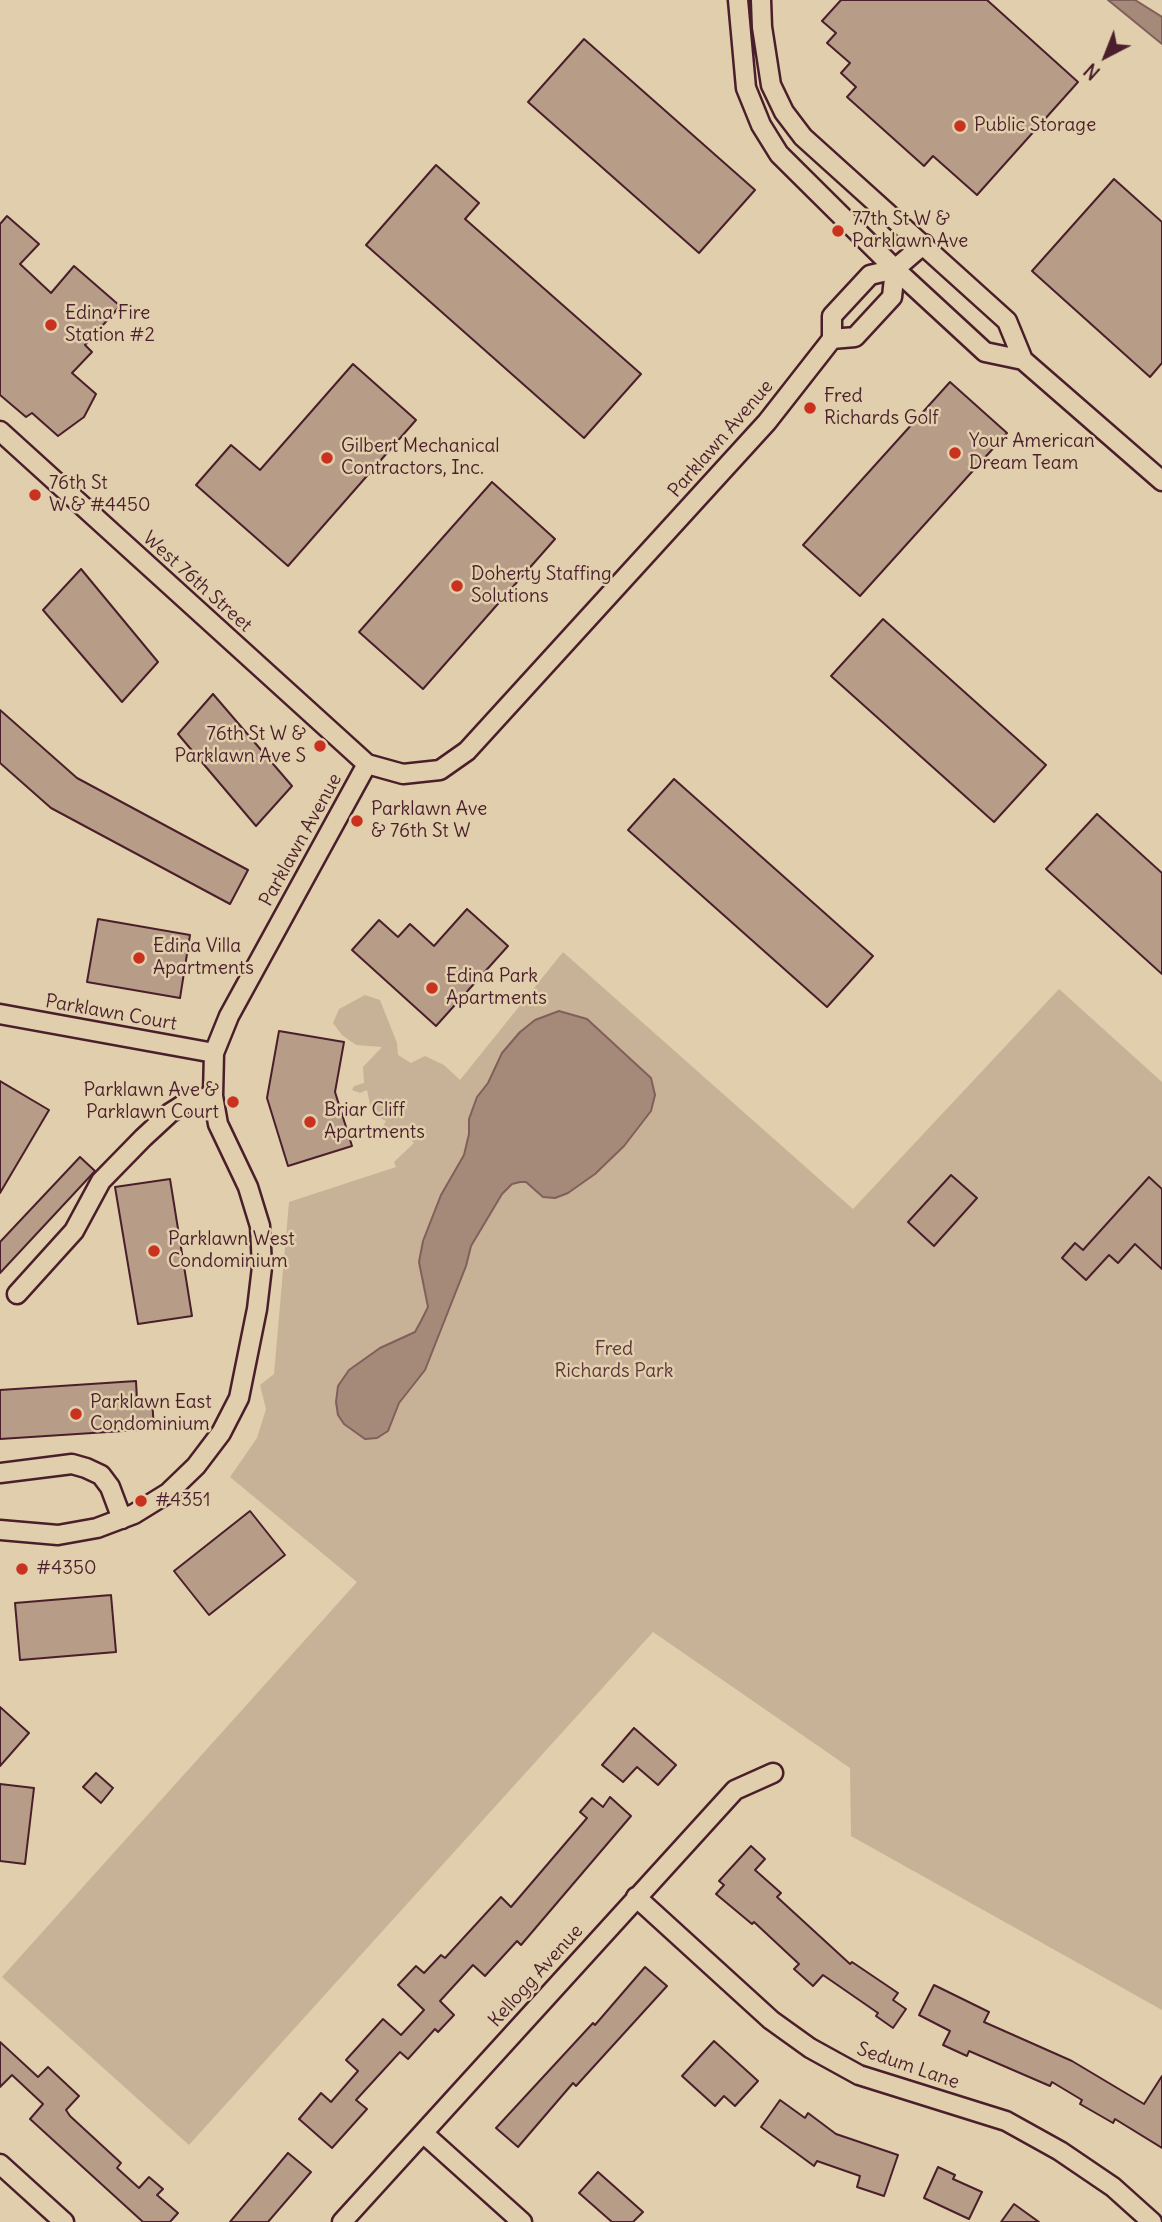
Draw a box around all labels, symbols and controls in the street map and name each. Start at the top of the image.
north arrow [1071,21,1141,91]
text: N [1079,58,1105,85]
place label: Public Storage [974,115,1096,137]
marker: Public Storage [952,118,968,134]
place label: 77th St W & Parklawn Ave [852,209,968,253]
marker: 77th St W & Parklawn Ave [830,223,846,239]
place label: Edina Fire Station #2 [65,303,155,347]
marker: Edina Fire Station #2 [43,317,59,333]
street label: Parklawn Avenue [664,375,778,503]
place label: Fred Richards Golf [824,386,939,430]
marker: Fred Richards Golf [802,400,818,416]
place label: Your American Dream Team [969,431,1095,475]
place label: Gilbert Mechanical Contractors, Inc. [341,436,500,480]
marker: Your American Dream Team [947,445,963,461]
marker: Gilbert Mechanical Contractors, Inc. [319,450,335,466]
place label: 76th St W & #4450 [49,473,150,517]
marker: 76th St W & #4450 [27,487,43,503]
street label: West 76th Street [138,527,256,637]
place label: Doherty Staffing Solutions [471,564,612,608]
marker: Doherty Staffing Solutions [449,578,465,594]
place label: 76th St W & Parklawn Ave S [175,724,306,768]
marker: 76th St W & Parklawn Ave S [312,738,328,754]
street label: Parklawn Avenue [255,770,347,910]
place label: Parklawn Ave & 76th St W [371,799,487,843]
marker: Parklawn Ave & 76th St W [349,813,365,829]
place label: Edina Villa Apartments [153,936,254,980]
marker: Edina Villa Apartments [131,950,147,966]
place label: Edina Park Apartments [446,966,547,1010]
marker: Edina Park Apartments [424,980,440,996]
street label: Parklawn Court [44,990,178,1036]
place label: Parklawn Ave & Parklawn Court [84,1080,219,1124]
marker: Parklawn Ave & Parklawn Court [225,1094,241,1110]
place label: Briar Cliff Apartments [324,1100,425,1144]
marker: Briar Cliff Apartments [302,1114,318,1130]
place label: Parklawn West Condominium [168,1229,295,1273]
marker: Parklawn West Condominium [146,1243,162,1259]
park label: Fred Richards Park [555,1339,673,1383]
place label: Parklawn East Condominium [90,1392,212,1436]
marker: Parklawn East Condominium [68,1406,84,1422]
place label: #4351 [155,1490,210,1512]
marker: #4351 [133,1493,149,1509]
place label: #4350 [36,1558,96,1580]
marker: #4350 [14,1561,30,1577]
street label: Kellogg Avenue [484,1920,588,2032]
street label: Sedum Lane [854,2038,962,2094]

